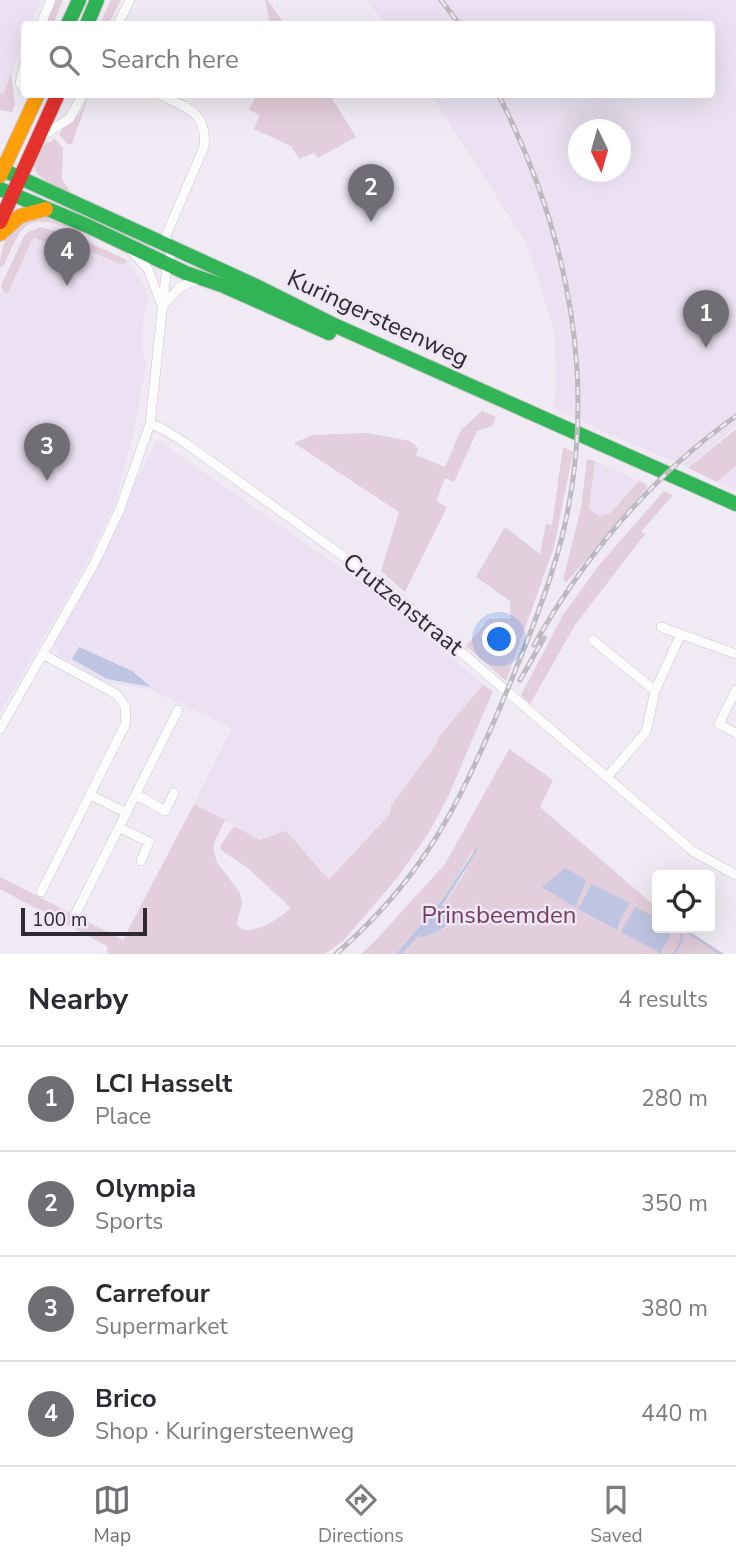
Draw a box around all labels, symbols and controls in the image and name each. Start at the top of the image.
search box [21,21,715,98]
icon: search [45,41,83,79]
text: Search here [101,42,239,77]
north arrow [568,119,631,182]
pin: 2 [348,164,394,222]
pin: 4 [44,228,90,286]
street label: Kuringersteenweg [282,262,474,374]
pin: 1 [683,290,729,348]
pin: 3 [24,423,70,481]
street label: Crutzenstraat [336,546,470,663]
your location [482,622,516,656]
map controls [652,870,715,933]
button: locate [652,870,715,933]
park label: Prinsbeemden [422,899,576,931]
scale bar [21,905,147,937]
text: 100 m [32,907,87,933]
text: Nearby [28,979,128,1020]
text: 4 results [618,984,708,1015]
text: LCI Hasselt [95,1066,232,1101]
text: 1 [44,1083,58,1114]
text: 280 m [641,1083,708,1114]
text: Place [95,1101,151,1132]
text: Olympia [95,1171,196,1206]
text: 2 [44,1188,58,1219]
text: 350 m [641,1188,708,1219]
text: Sports [95,1206,163,1237]
text: Carrefour [95,1276,210,1311]
text: 3 [44,1293,58,1324]
text: 380 m [641,1293,708,1324]
text: Supermarket [95,1311,228,1342]
text: Brico [95,1381,157,1416]
text: 4 [44,1398,58,1429]
text: 440 m [641,1398,708,1429]
text: Shop · Kuringersteenweg [95,1416,354,1447]
tab: Map [93,1481,131,1549]
tab: Directions [318,1481,404,1549]
tab: Saved [590,1481,643,1549]

